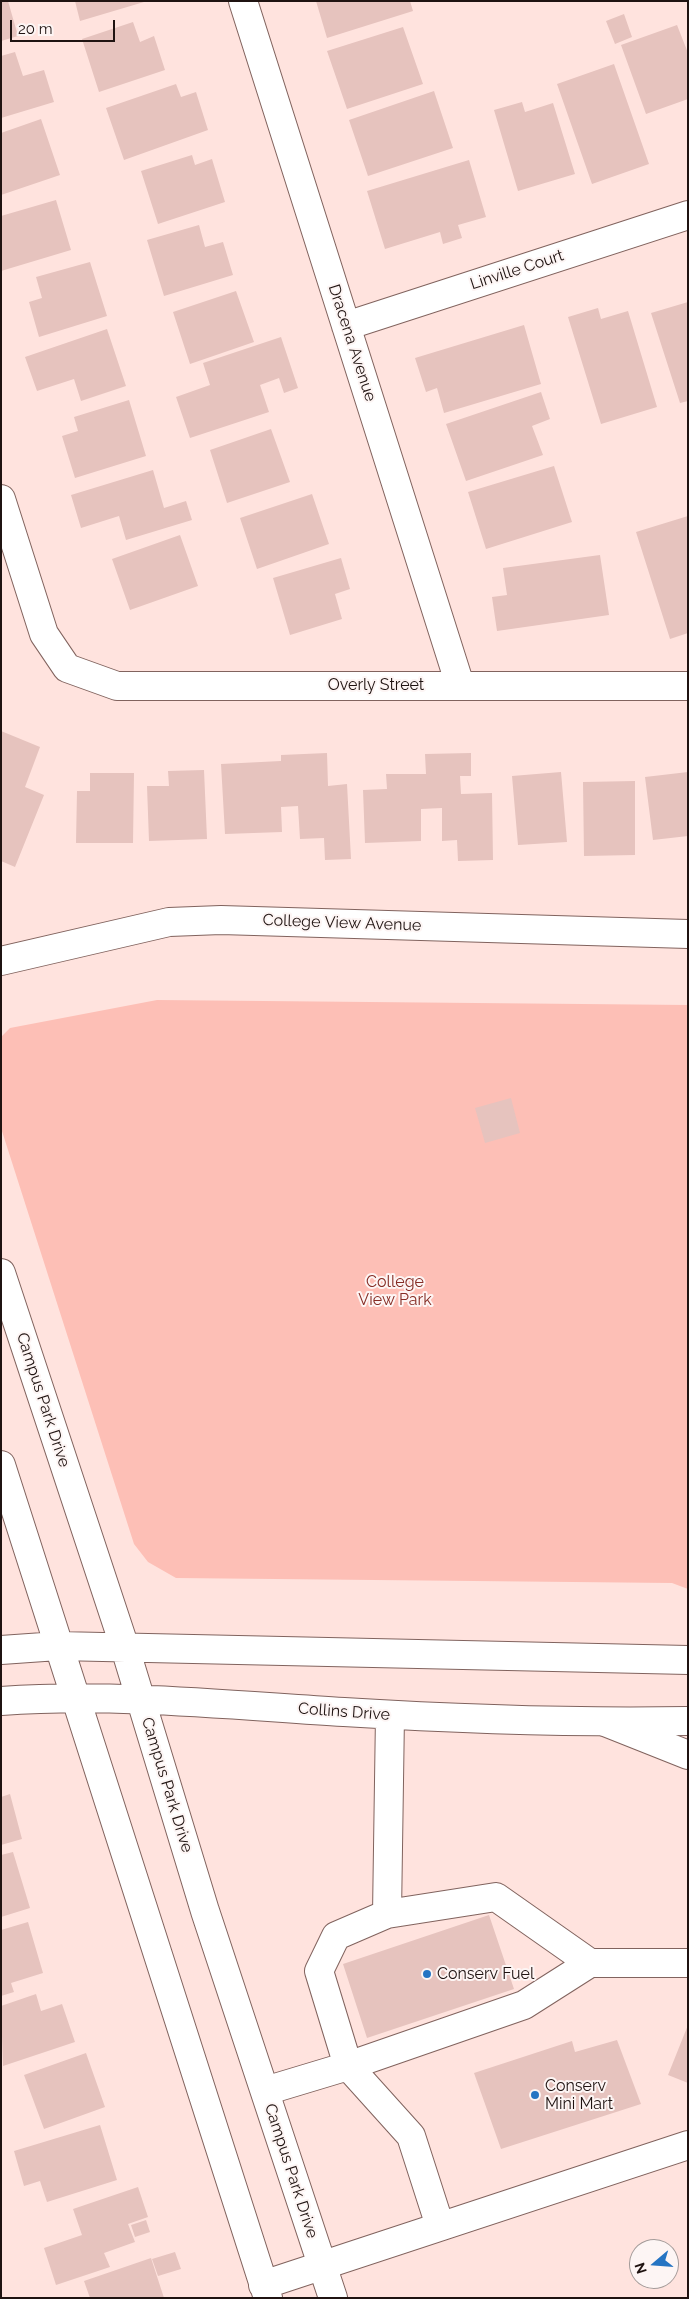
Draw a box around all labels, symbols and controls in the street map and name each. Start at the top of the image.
scale bar [12,10,118,42]
text: 20 m [18,20,53,38]
street label: Linville Court [468,246,566,294]
street label: Dracena Avenue [324,282,380,404]
street label: Overly Street [328,675,424,695]
street label: College View Avenue [262,911,422,935]
park label: College View Park [358,1272,432,1310]
street label: Campus Park Drive [12,1330,74,1470]
street label: Collins Drive [297,1699,391,1725]
street label: Campus Park Drive [137,1715,197,1855]
place label: Conserv Fuel [437,1964,534,1984]
marker: Conserv Fuel [421,1968,433,1980]
place label: Conserv Mini Mart [545,2076,613,2114]
marker: Conserv Mini Mart [529,2089,541,2101]
street label: Campus Park Drive [260,2101,322,2241]
north arrow [629,2239,679,2289]
text: N [631,2261,650,2276]

